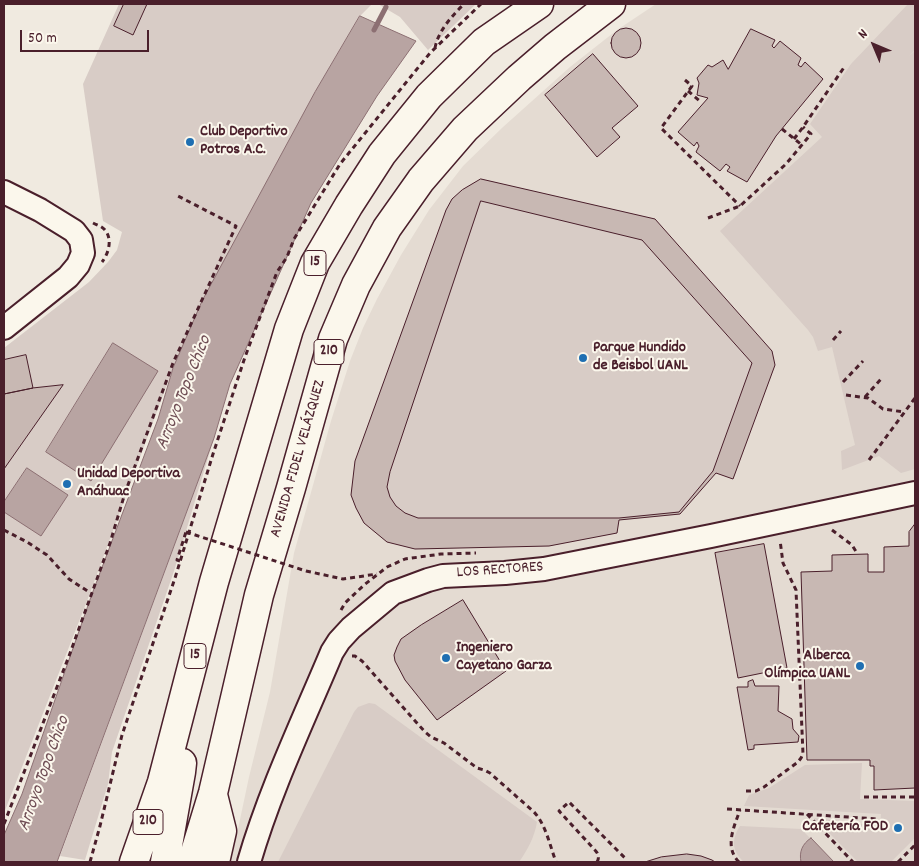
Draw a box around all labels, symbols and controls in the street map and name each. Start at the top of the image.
scale bar [22,20,151,52]
north arrow [849,20,899,70]
text: N [854,25,873,44]
text: 50 m [28,28,57,50]
place label: Club Deportivo Potros A.C. [200,123,288,161]
marker: Club Deportivo Potros A.C. [184,136,196,148]
road number: 15 [304,250,326,276]
water label: Arroyo Topo Chico [152,333,218,453]
place label: Parque Hundido de Beisbol UANL [593,339,688,377]
road number: 210 [314,340,344,364]
marker: Parque Hundido de Beisbol UANL [577,352,589,364]
street label: AVENIDA FIDEL VELÁZQUEZ [267,378,331,540]
place label: Unidad Deportiva Anáhuac [77,465,180,503]
marker: Unidad Deportiva Anáhuac [61,478,73,490]
street label: LOS RECTORES [456,558,544,584]
place label: Ingeniero Cayetano Garza [456,639,552,677]
road number: 15 [184,644,206,668]
place label: Alberca Olímpica UANL [764,647,850,685]
marker: Ingeniero Cayetano Garza [440,652,452,664]
marker: Alberca Olímpica UANL [854,660,866,672]
water label: Arroyo Topo Chico [14,714,76,834]
road number: 210 [133,810,163,834]
place label: Cafetería FOD [802,818,888,838]
marker: Cafetería FOD [892,822,904,834]

